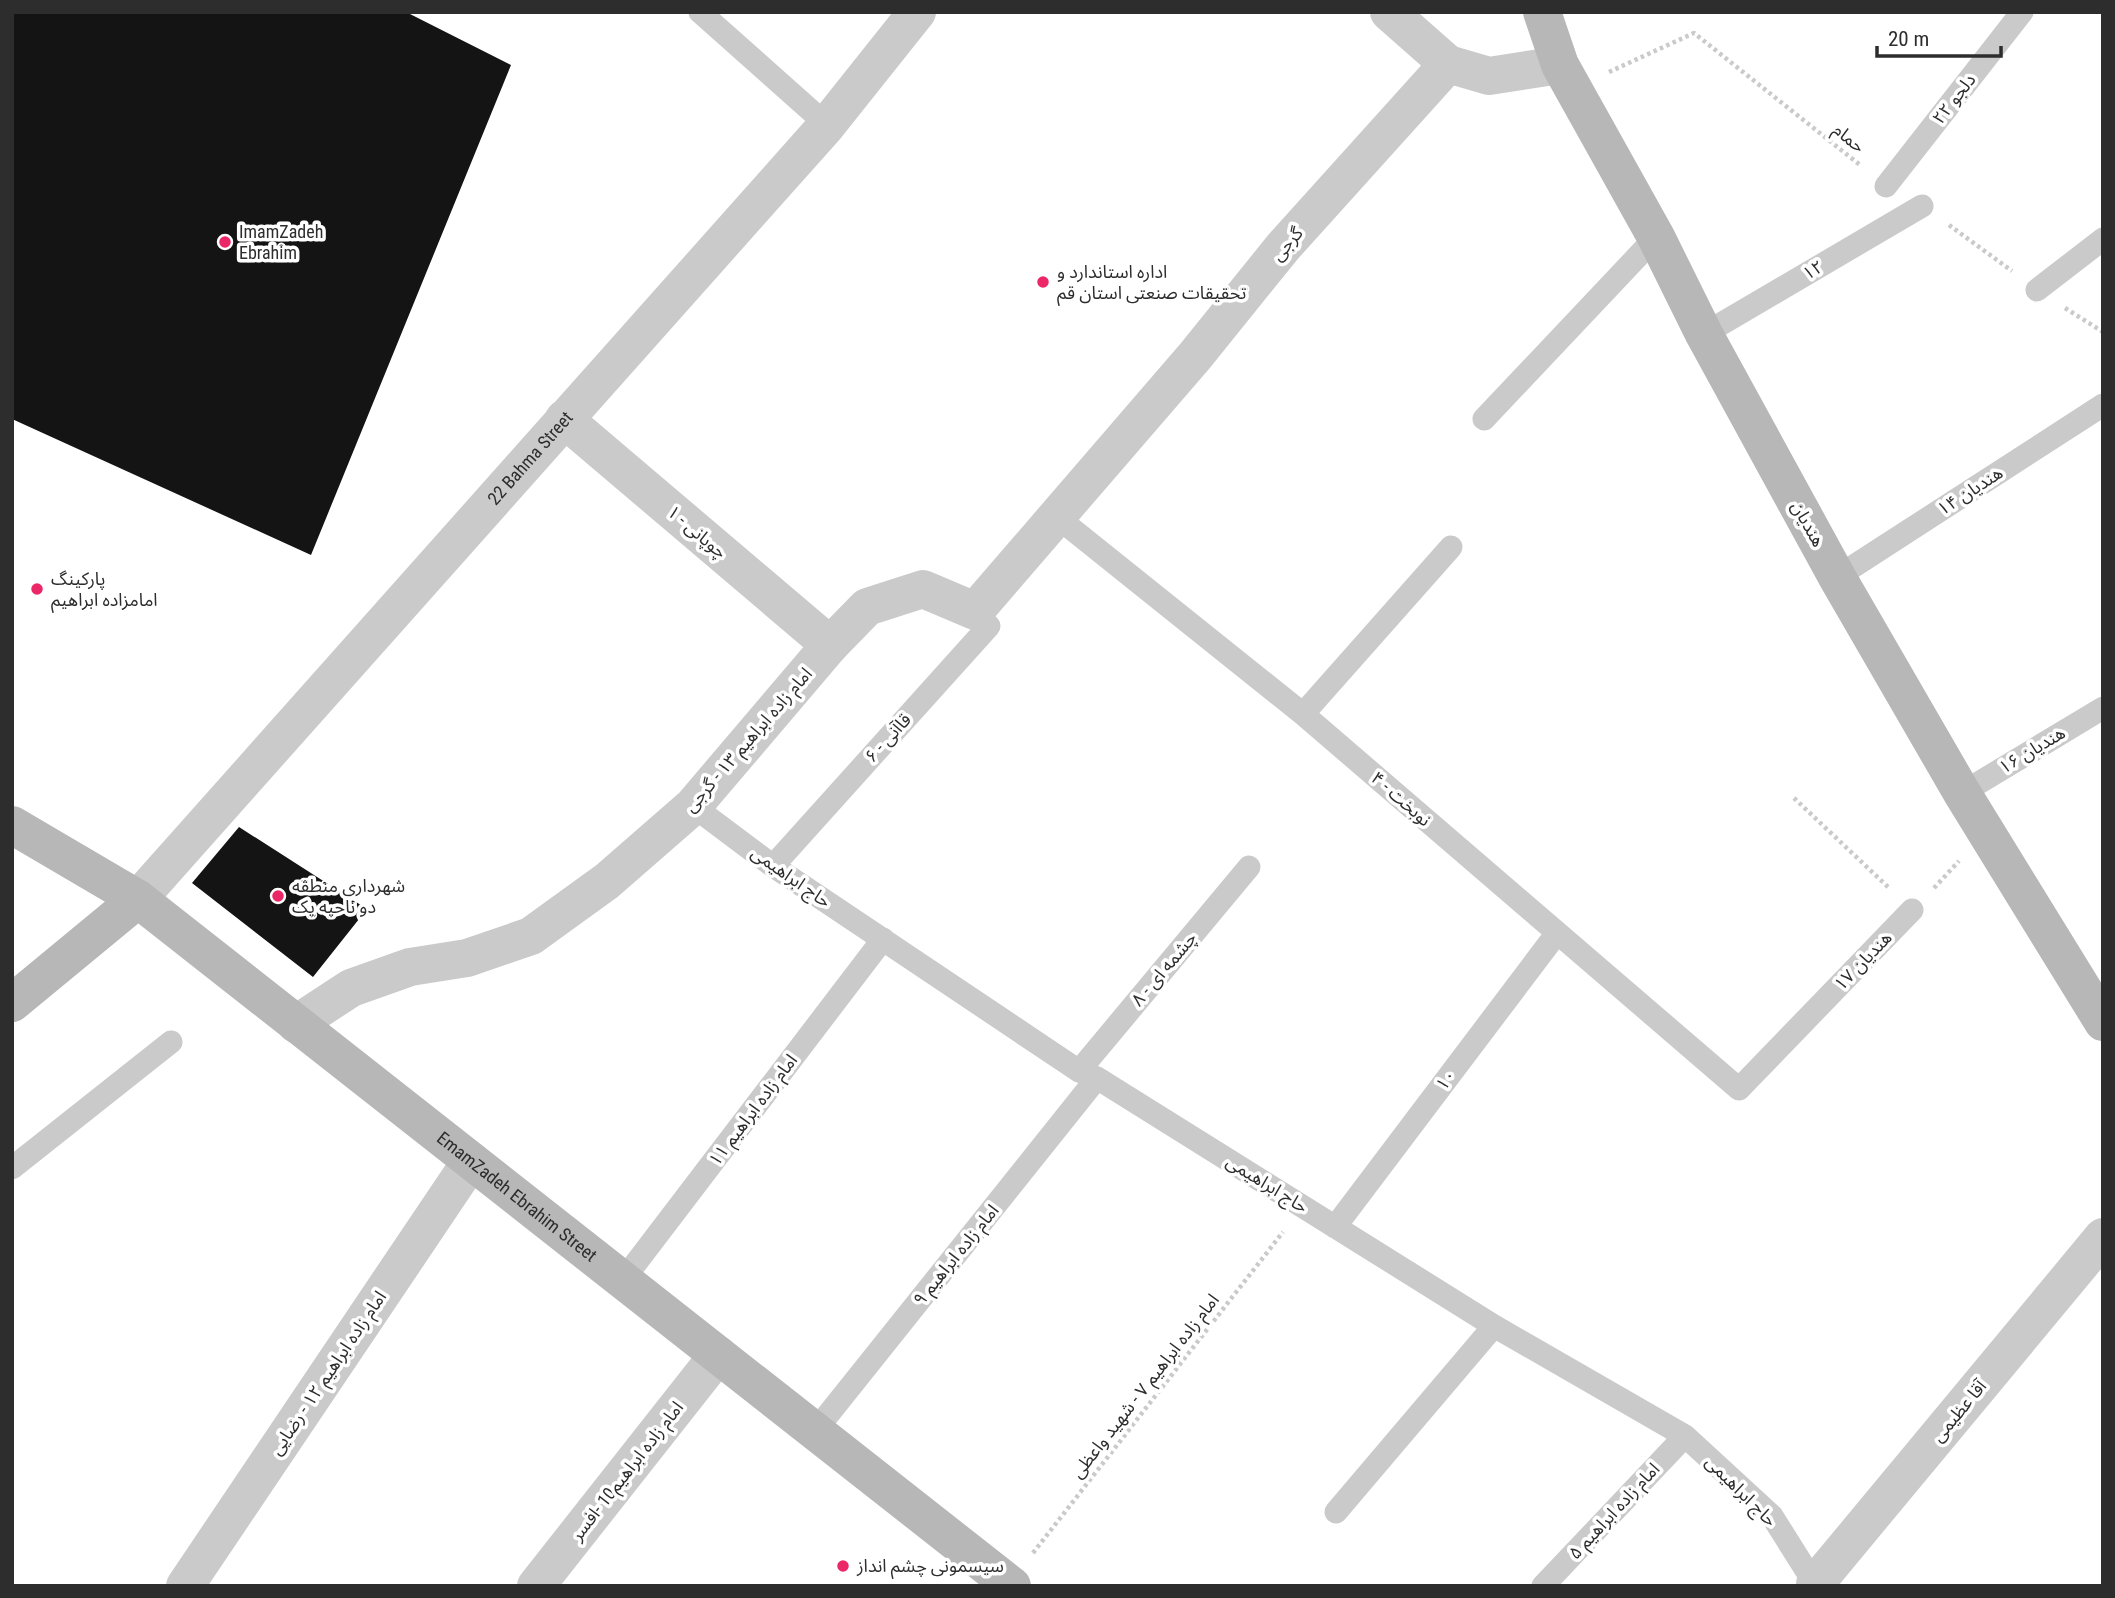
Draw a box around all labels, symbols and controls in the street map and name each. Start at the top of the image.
scale bar [1877,14,2001,58]
text: 20 m [1888,27,1929,51]
street label: دلجو ۲۲ [1927,69,1981,129]
street label: حمام [1827,118,1870,160]
place label: ImamZadeh Ebrahim [239,221,323,263]
street label: گرجی [1266,222,1308,265]
marker: ImamZadeh Ebrahim [217,234,233,250]
street label: ۱۲ [1799,255,1827,284]
place label: اداره استاندارد و تحقیقات صنعتی استان قم [1057,261,1247,306]
marker: اداره استاندارد و تحقیقات صنعتی استان قم [1035,274,1051,290]
street label: 22 Bahma Street [483,407,577,509]
street label: هندیان ۱۴ [1933,462,2007,520]
street label: هندیان [1786,497,1830,551]
street label: ۱ - چوپانی [663,501,731,563]
place label: پارکینگ امامزاده ابراهیم [51,568,158,613]
marker: پارکینگ امامزاده ابراهیم [29,581,45,597]
street label: امام زاده ابراهیم ۱۳ - گرجی [679,663,819,819]
street label: ۶ - قاآنی [860,709,916,767]
street label: هندیان ۱۶ [1995,722,2069,778]
street label: ۴ - نوبخت [1366,767,1436,831]
street label: حاج ابراهیمی [746,842,835,914]
place label: شهرداری منطقه دو ناحیه یک [292,875,405,917]
marker: شهرداری منطقه دو ناحیه یک [270,888,286,904]
street label: ۸ - چشمه ای [1127,927,1201,1011]
street label: هندیان ۱۷ [1829,927,1897,995]
street label: امام زاده ابراهیم ۱۱ [704,1050,805,1172]
street label: ۱۰ [1431,1065,1460,1094]
street label: EmamZadeh Ebrahim Street [433,1127,601,1266]
street label: حاج ابراهیمی [1221,1150,1312,1219]
street label: امام زاده ابراهيم ۹ [908,1200,1006,1312]
street label: امام زاده ابراهیم ۱۲ - رضایی [265,1287,394,1461]
street label: امام زاده ابراهیم ۷ - شهید واعظی [1066,1289,1226,1484]
street label: آقا عظیمی [1927,1375,1992,1446]
street label: امام زاده ابراهیم10 -افسر [565,1397,691,1548]
street label: حاج ابراهیمی [1699,1451,1781,1533]
street label: امام زاده ابراهیم ۵ [1564,1458,1667,1566]
place label: سیسمونی چشم انداز [856,1555,1004,1579]
marker: سیسمونی چشم انداز [835,1558,851,1574]

